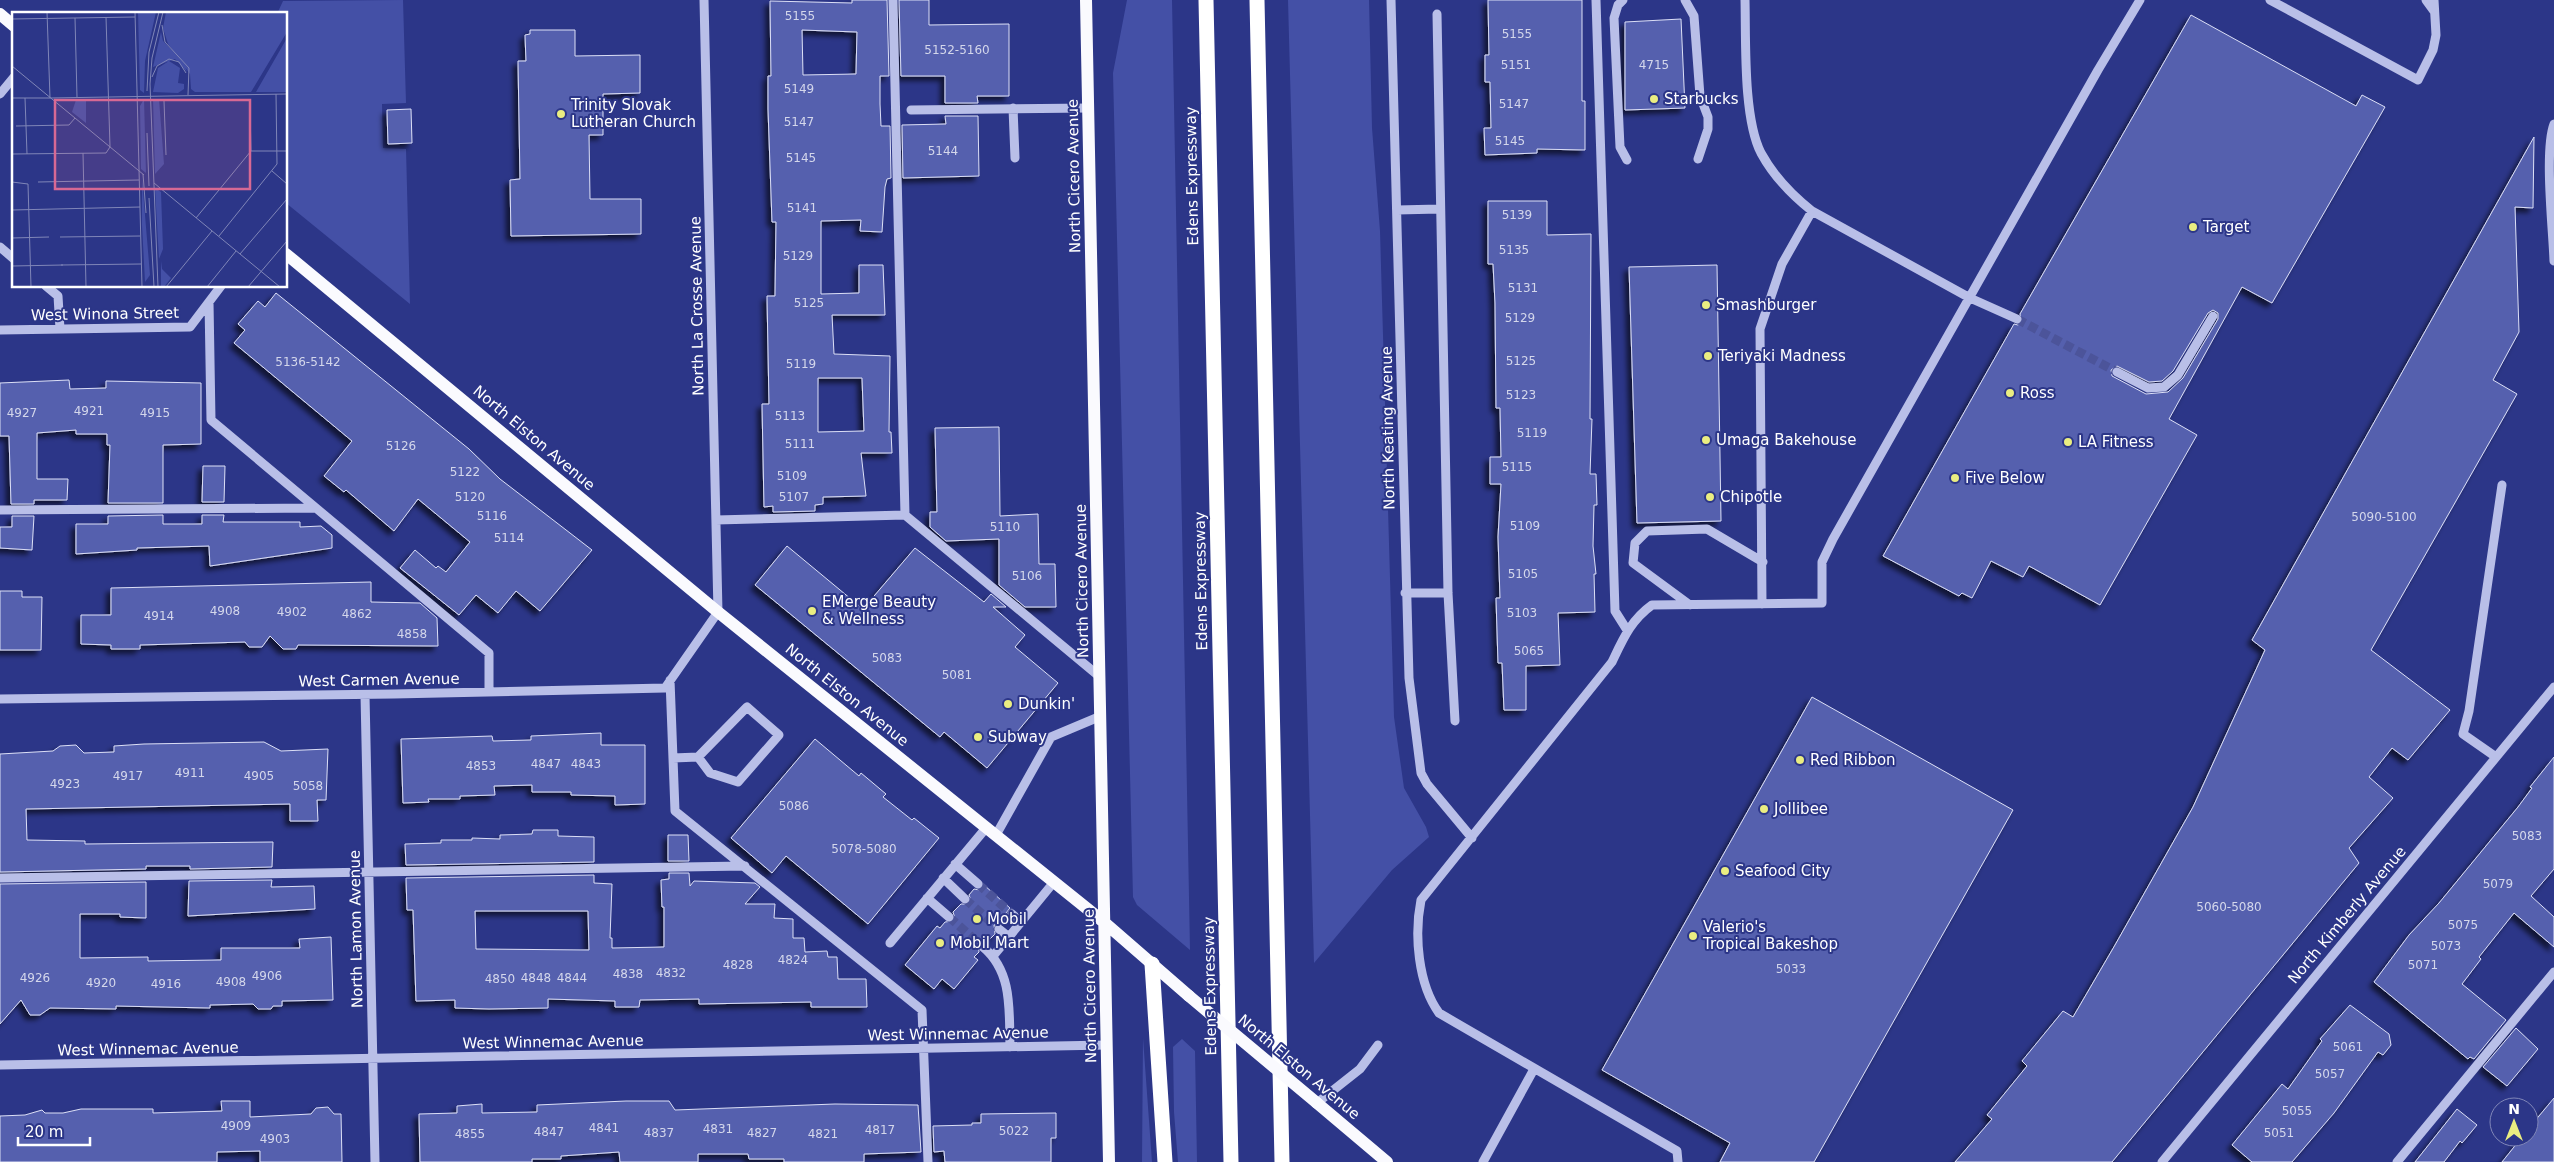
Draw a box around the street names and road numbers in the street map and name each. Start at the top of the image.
street label: North Cicero Avenue [1064,99,1084,253]
street label: Edens Expressway [1182,106,1202,246]
street label: North La Crosse Avenue [686,216,708,396]
street label: West Winona Street [31,304,179,324]
street label: North Keating Avenue [1378,346,1398,510]
street label: North Elston Avenue [470,382,598,494]
street label: North Cicero Avenue [1072,504,1092,658]
street label: Edens Expressway [1191,511,1211,651]
street label: North Elston Avenue [782,640,912,750]
street label: West Carmen Avenue [298,670,460,690]
street label: North Kimberly Avenue [2284,843,2410,987]
street label: North Lamon Avenue [346,850,366,1008]
street label: North Cicero Avenue [1080,909,1100,1063]
street label: Edens Expressway [1200,916,1220,1056]
street label: North Elston Avenue [1235,1011,1363,1123]
street label: West Winnemac Avenue [867,1023,1049,1045]
street label: West Winnemac Avenue [462,1031,644,1053]
street label: West Winnemac Avenue [57,1038,239,1060]

